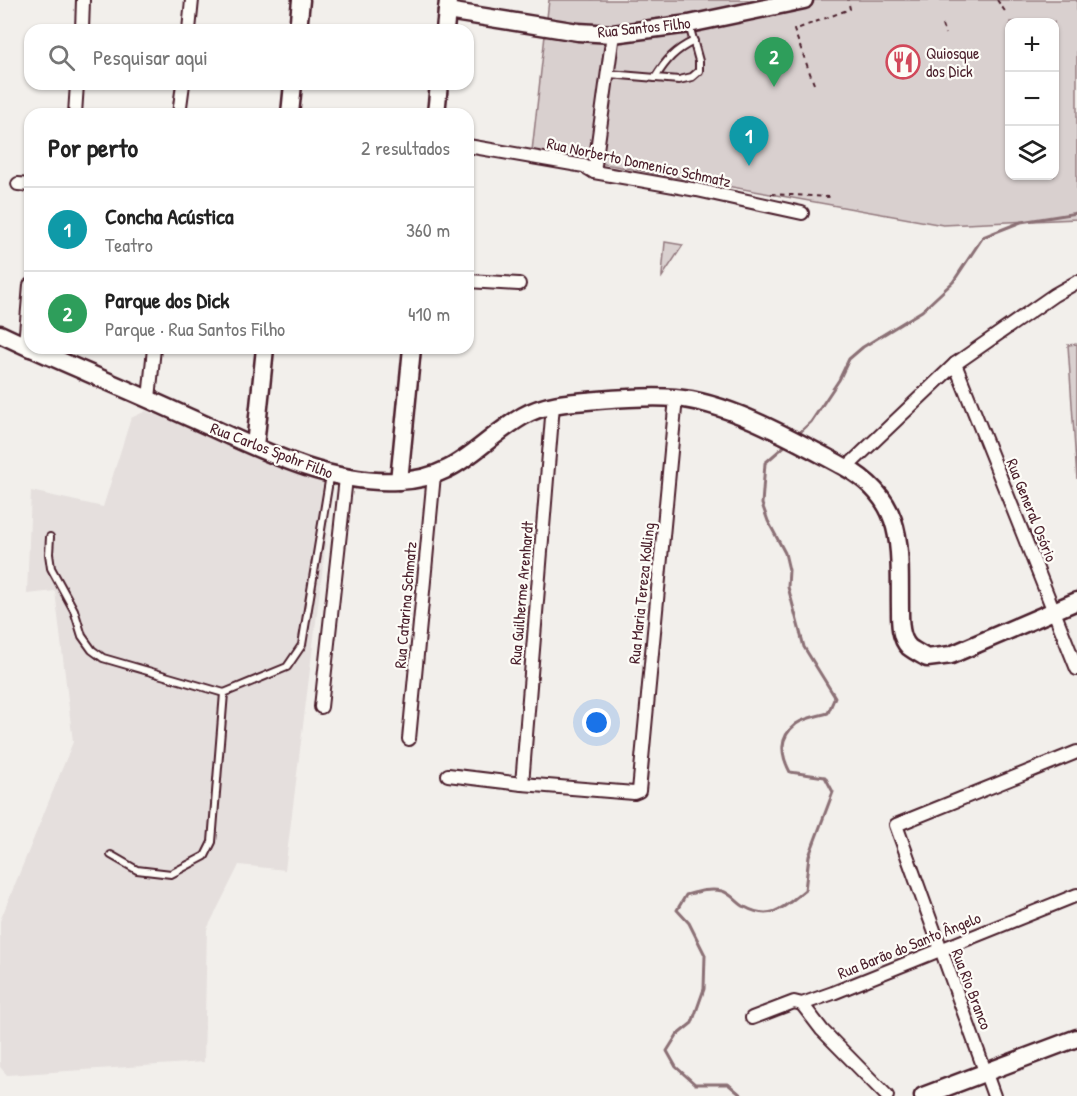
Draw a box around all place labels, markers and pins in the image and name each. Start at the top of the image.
pin: 2 [754,38,794,87]
place label: Quiosque dos Dick [926,42,980,82]
restaurant icon: Quiosque dos Dick [885,44,921,80]
pin: 1 [730,116,768,166]

